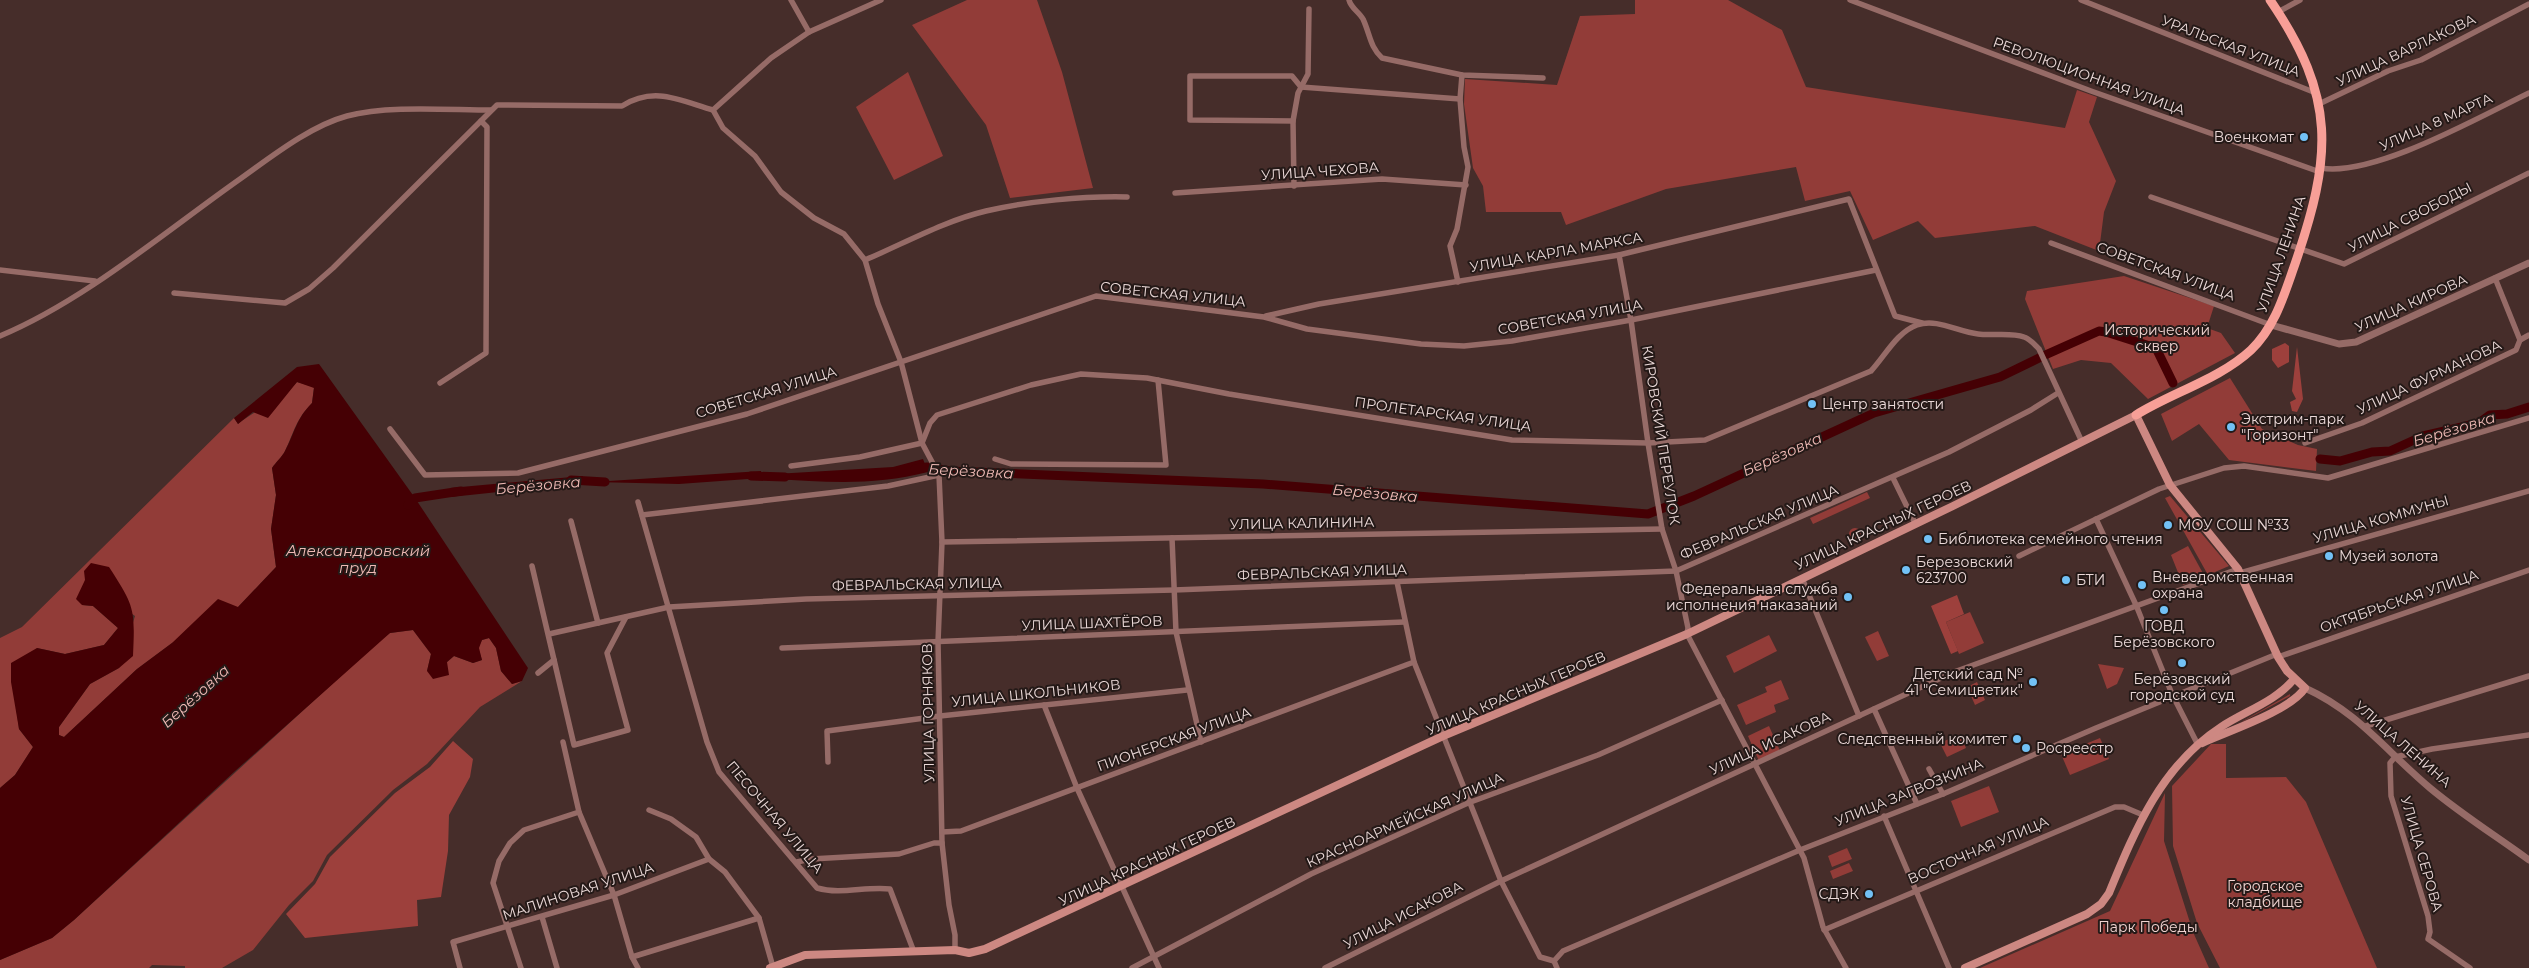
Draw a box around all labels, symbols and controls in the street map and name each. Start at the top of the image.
street label: УЛИЦА ВАРЛАКОВА [2334,10,2479,90]
street label: УРАЛЬСКАЯ УЛИЦА [2159,11,2303,81]
street label: РЕВОЛЮЦИОННАЯ УЛИЦА [1991,33,2188,119]
street label: УЛИЦА 8 МАРТА [2377,89,2496,155]
place label: Военкомат [2214,128,2294,146]
marker: Военкомат [2298,131,2310,143]
street label: УЛИЦА ЧЕХОВА [1261,158,1380,184]
street label: УЛИЦА СВОБОДЫ [2345,178,2475,256]
street label: УЛИЦА ЛЕНИНА [2253,193,2310,315]
street label: УЛИЦА КАРЛА МАРКСА [1468,228,1644,276]
street label: СОВЕТСКАЯ УЛИЦА [2094,238,2238,305]
street label: УЛИЦА КИРОВА [2352,270,2471,336]
street label: СОВЕТСКАЯ УЛИЦА [1099,277,1247,311]
street label: СОВЕТСКАЯ УЛИЦА [1496,295,1644,339]
park label: Исторический сквер [2104,321,2210,355]
street label: УЛИЦА ФУРМАНОВА [2354,335,2505,418]
street label: КИРОВСКИЙ ПЕРЕУЛОК [1638,344,1684,526]
street label: СОВЕТСКАЯ УЛИЦА [693,362,839,422]
street label: ПРОЛЕТАРСКАЯ УЛИЦА [1353,393,1533,435]
place label: Центр занятости [1822,395,1944,413]
marker: Центр занятости [1806,398,1818,410]
water label: Берёзовка [2410,407,2498,451]
place label: Экстрим-парк "Горизонт" [2241,410,2344,444]
marker: Экстрим-парк "Горизонт" [2225,421,2237,433]
water label: Берёзовка [1739,428,1825,480]
water label: Берёзовка [928,459,1014,483]
water label: Берёзовка [495,472,581,498]
street label: УЛИЦА КРАСНЫХ ГЕРОЕВ [1792,476,1974,574]
water label: Берёзовка [1332,480,1418,506]
street label: ФЕВРАЛЬСКАЯ УЛИЦА [1677,480,1841,564]
street label: УЛИЦА КОММУНЫ [2311,491,2451,547]
street label: УЛИЦА КАЛИНИНА [1230,513,1375,533]
place label: МОУ СОШ №33 [2178,516,2289,534]
marker: МОУ СОШ №33 [2162,519,2174,531]
place label: Библиотека семейного чтения [1938,530,2163,548]
marker: Библиотека семейного чтения [1922,533,1934,545]
water label: Александровский пруд [285,541,430,577]
place label: Музей золота [2339,547,2438,565]
marker: Музей золота [2323,550,2335,562]
place label: Березовский 623700 [1916,553,2013,587]
street label: ФЕВРАЛЬСКАЯ УЛИЦА [1237,560,1408,584]
marker: Березовский 623700 [1900,564,1912,576]
street label: ОКТЯБРЬСКАЯ УЛИЦА [2317,565,2481,637]
place label: Вневедомственная охрана [2152,568,2294,602]
place label: БТИ [2076,571,2105,589]
street label: ФЕВРАЛЬСКАЯ УЛИЦА [832,574,1003,594]
marker: БТИ [2060,574,2072,586]
marker: Вневедомственная охрана [2136,579,2148,591]
place label: Федеральная служба исполнения наказаний [1666,580,1838,614]
marker: Федеральная служба исполнения наказаний [1842,591,1854,603]
marker: ГОВД Берёзовского [2158,604,2170,616]
street label: УЛИЦА ШАХТЁРОВ [1021,612,1163,634]
place label: ГОВД Берёзовского [2113,617,2215,651]
street label: УЛИЦА ГОРНЯКОВ [918,643,938,783]
street label: УЛИЦА КРАСНЫХ ГЕРОЕВ [1424,647,1608,739]
marker: Берёзовский городской суд [2176,657,2188,669]
water label: Берёзовка [157,660,233,732]
place label: Детский сад № 41 "Семицветик" [1905,665,2023,699]
place label: Берёзовский городской суд [2129,670,2235,704]
street label: УЛИЦА ШКОЛЬНИКОВ [951,675,1121,711]
marker: Детский сад № 41 "Семицветик" [2027,676,2039,688]
street label: УЛИЦА ЛЕНИНА [2351,697,2456,791]
street label: ПИОНЕРСКАЯ УЛИЦА [1094,703,1254,775]
street label: УЛИЦА ИСАКОВА [1707,707,1834,779]
place label: Следственный комитет [1837,730,2007,748]
marker: Следственный комитет [2011,733,2023,745]
place label: Росреестр [2036,739,2113,757]
marker: Росреестр [2020,742,2032,754]
street label: УЛИЦА ЗАГВОЗКИНА [1832,754,1986,830]
street label: ПЕСОЧНАЯ УЛИЦА [723,757,828,877]
street label: КРАСНОАРМЕЙСКАЯ УЛИЦА [1304,768,1507,872]
street label: УЛИЦА СЕРОВА [2397,794,2447,914]
street label: УЛИЦА КРАСНЫХ ГЕРОЕВ [1056,812,1238,910]
street label: ВОСТОЧНАЯ УЛИЦА [1905,812,2052,888]
street label: МАЛИНОВАЯ УЛИЦА [500,858,656,924]
street label: УЛИЦА ИСАКОВА [1340,877,1466,953]
park label: Городское кладбище [2227,877,2303,911]
place label: СДЭК [1818,885,1859,903]
marker: СДЭК [1863,888,1875,900]
park label: Парк Победы [2098,918,2198,936]

